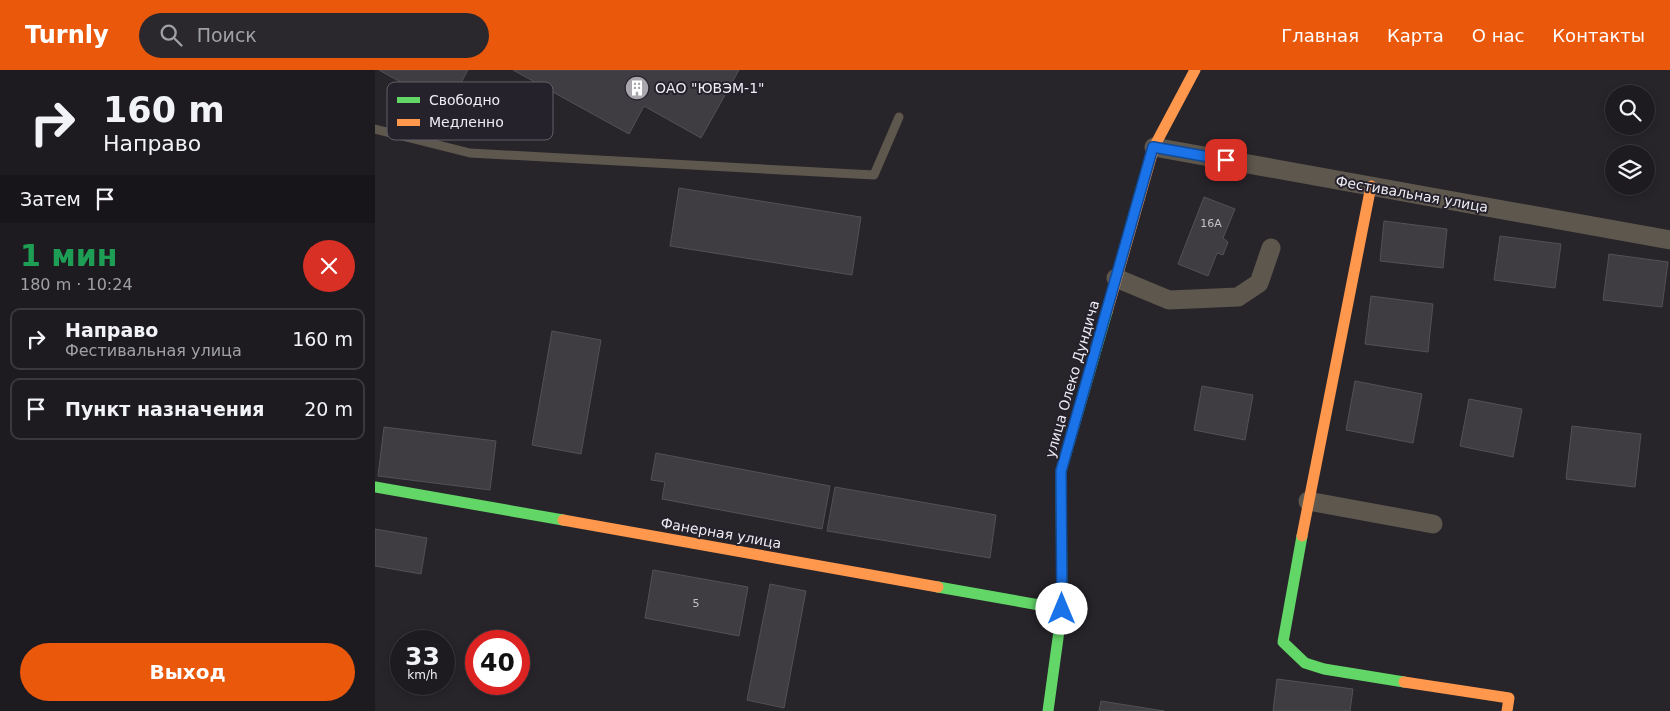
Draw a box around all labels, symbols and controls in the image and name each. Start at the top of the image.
search box [139,13,489,58]
text: Turnly [25,21,109,49]
icon: search [157,21,185,49]
text: Поиск [197,24,257,46]
text: Главная [1281,25,1359,46]
text: Карта [1387,25,1444,46]
text: О нас [1472,25,1524,46]
text: Контакты [1552,25,1645,46]
building icon: ОАО "ЮВЭМ-1" [624,75,650,101]
place label: ОАО "ЮВЭМ-1" [655,80,764,96]
legend [387,82,553,140]
map controls [1605,85,1655,195]
button: search [1605,85,1655,135]
icon: right [20,90,85,155]
text: 160 m [103,90,225,130]
text: Свободно [429,92,500,108]
text: Медленно [429,114,504,130]
text: Направо [103,131,201,156]
pin [1205,139,1247,181]
button: layers [1605,145,1655,195]
icon: arrive [1212,146,1240,174]
street label: Фестивальная улица [1334,173,1490,215]
icon: arrive [91,185,119,213]
text: Затем [20,188,81,210]
house number: 16А [1200,217,1222,230]
text: 1 мин [20,238,118,273]
button: close [303,240,355,292]
text: 180 m · 10:24 [20,275,133,294]
street label: улица Олеко Дундича [1042,298,1102,460]
text: Направо [65,319,158,341]
icon: right [22,325,50,353]
text: 160 m [292,328,353,350]
text: Фестивальная улица [65,341,242,360]
icon: arrive [22,395,50,423]
text: Пункт назначения [65,398,264,420]
text: 20 m [304,398,353,420]
street label: Фанерная улица [659,514,783,552]
position arrow [1035,582,1087,634]
house number: 5 [693,597,700,610]
speed limit sign: 40 [465,630,530,695]
text: 33 [405,642,440,671]
button: Выход [20,643,355,701]
text: km/h [407,668,438,682]

